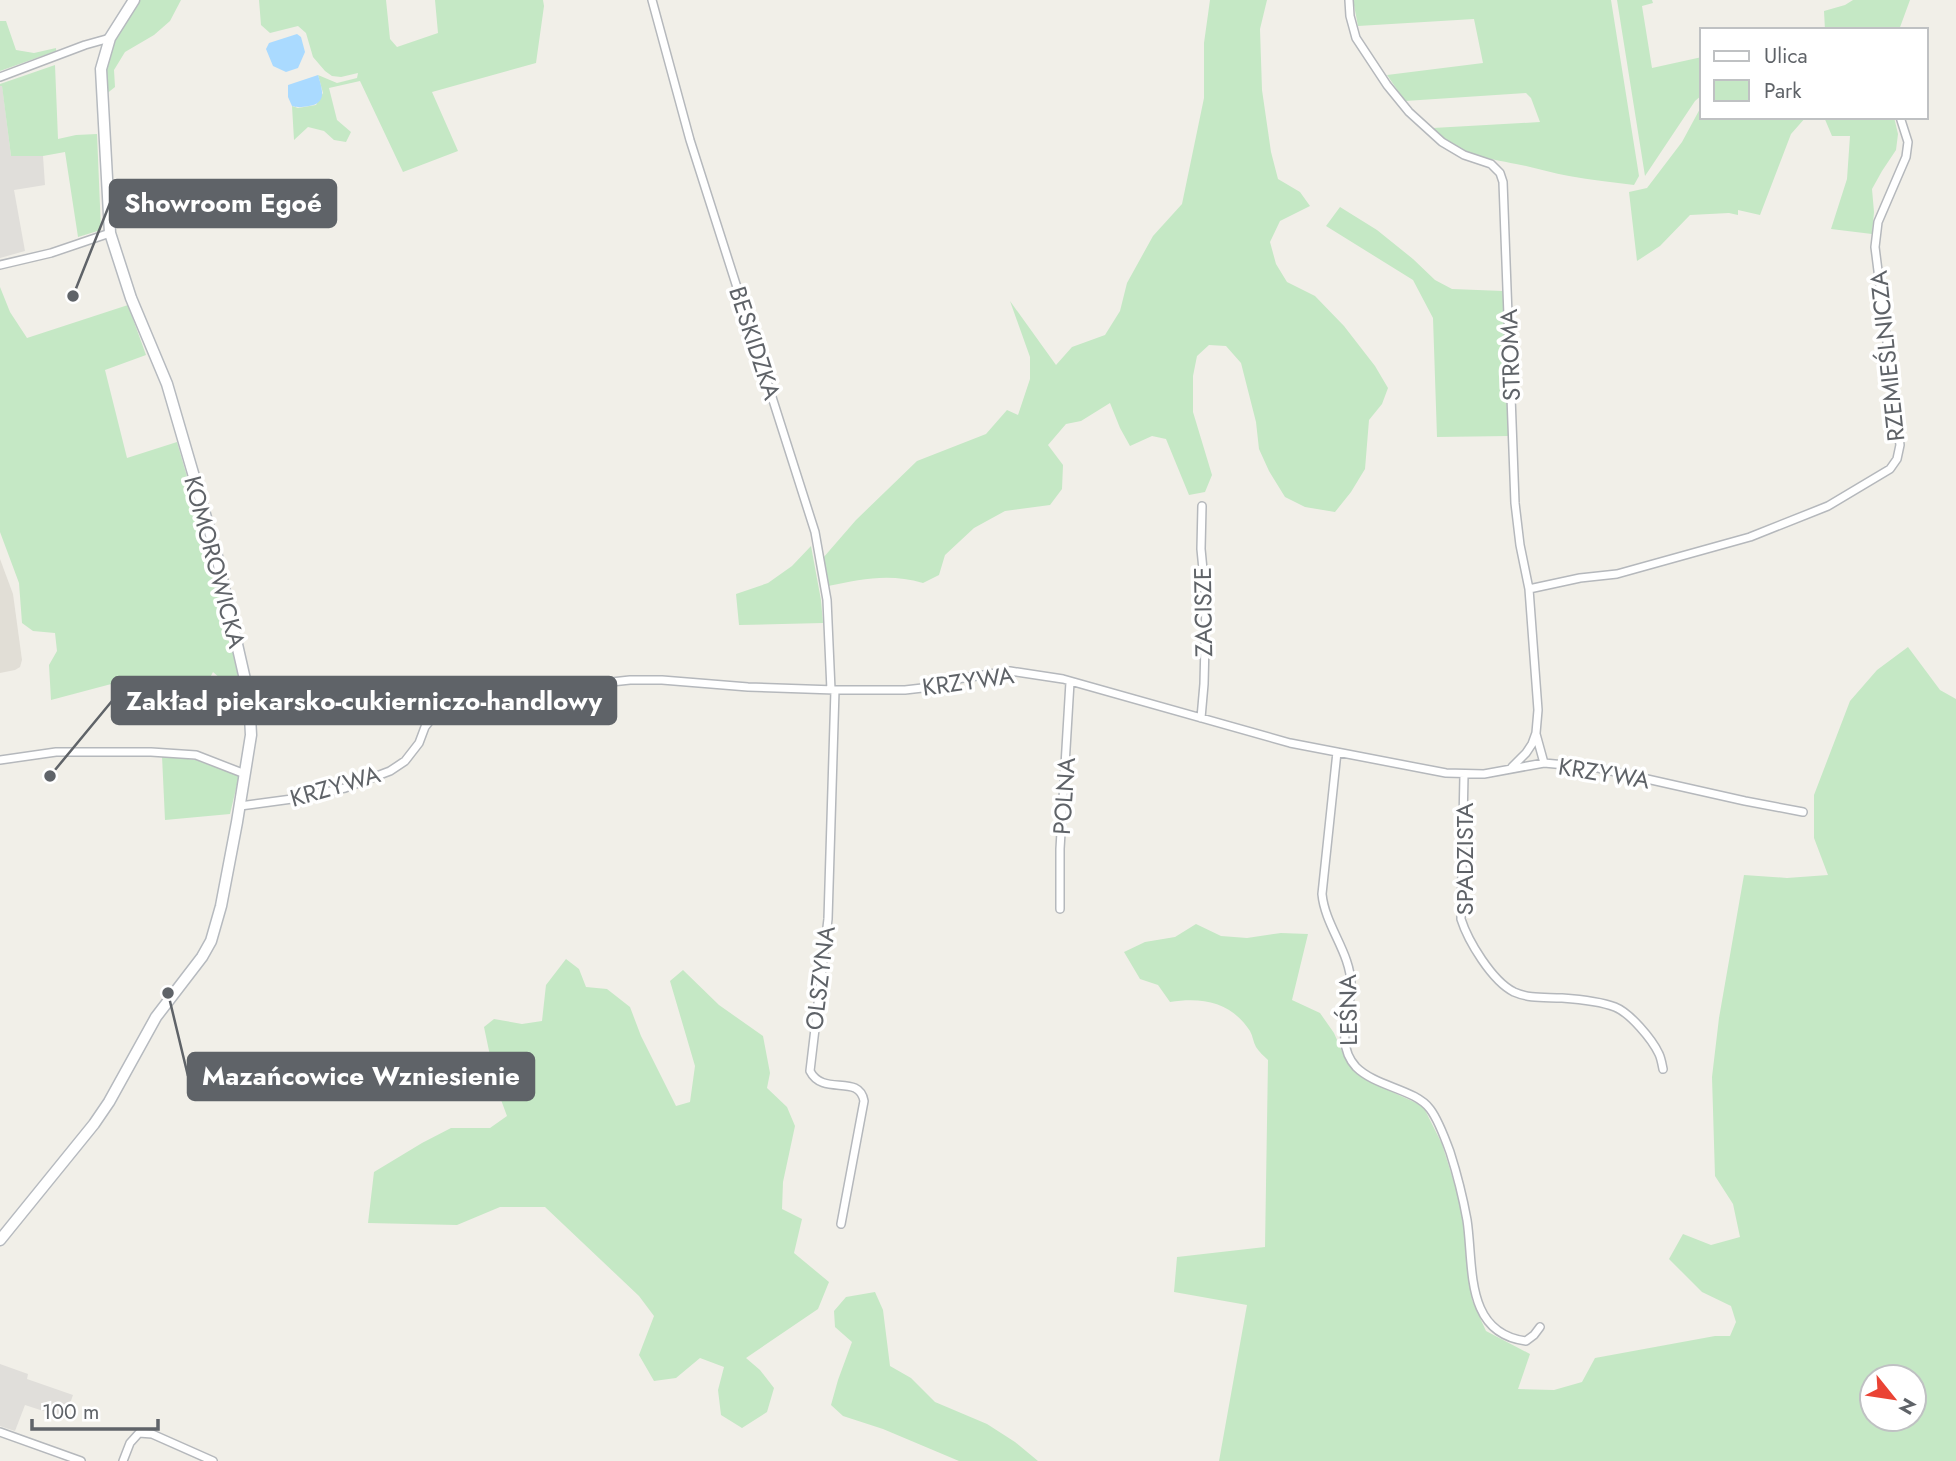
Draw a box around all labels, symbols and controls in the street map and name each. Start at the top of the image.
legend [1700,28,1928,119]
text: Ulica [1764,41,1808,71]
text: Park [1764,76,1802,106]
callout: Showroom Egoé [110,180,336,227]
text: Showroom Egoé [124,184,322,222]
street label: RZEMIEŚLNICZA [1861,269,1913,443]
street label: BESKIDZKA [720,282,790,404]
street label: STROMA [1491,308,1529,402]
street label: KOMOROWICKA [175,472,255,652]
street label: ZACISZE [1185,567,1221,657]
street label: KRZYWA [920,657,1016,705]
callout: Zakład piekarsko-cukierniczo-handlowy [112,677,616,724]
text: Zakład piekarsko-cukierniczo-handlowy [126,682,603,720]
street label: KRZYWA [1556,749,1652,798]
street label: KRZYWA [286,756,384,816]
street label: POLNA [1044,756,1084,836]
street label: SPADZISTA [1447,802,1482,915]
street label: OLSZYNA [796,924,844,1032]
street label: LEŚNA [1330,974,1366,1046]
callout: Mazańcowice Wzniesienie [188,1053,534,1100]
text: Mazańcowice Wzniesienie [202,1057,520,1095]
north arrow [1858,1363,1928,1433]
scale bar [32,1388,158,1432]
text: N [1892,1393,1923,1420]
text: 100 m [42,1397,99,1427]

